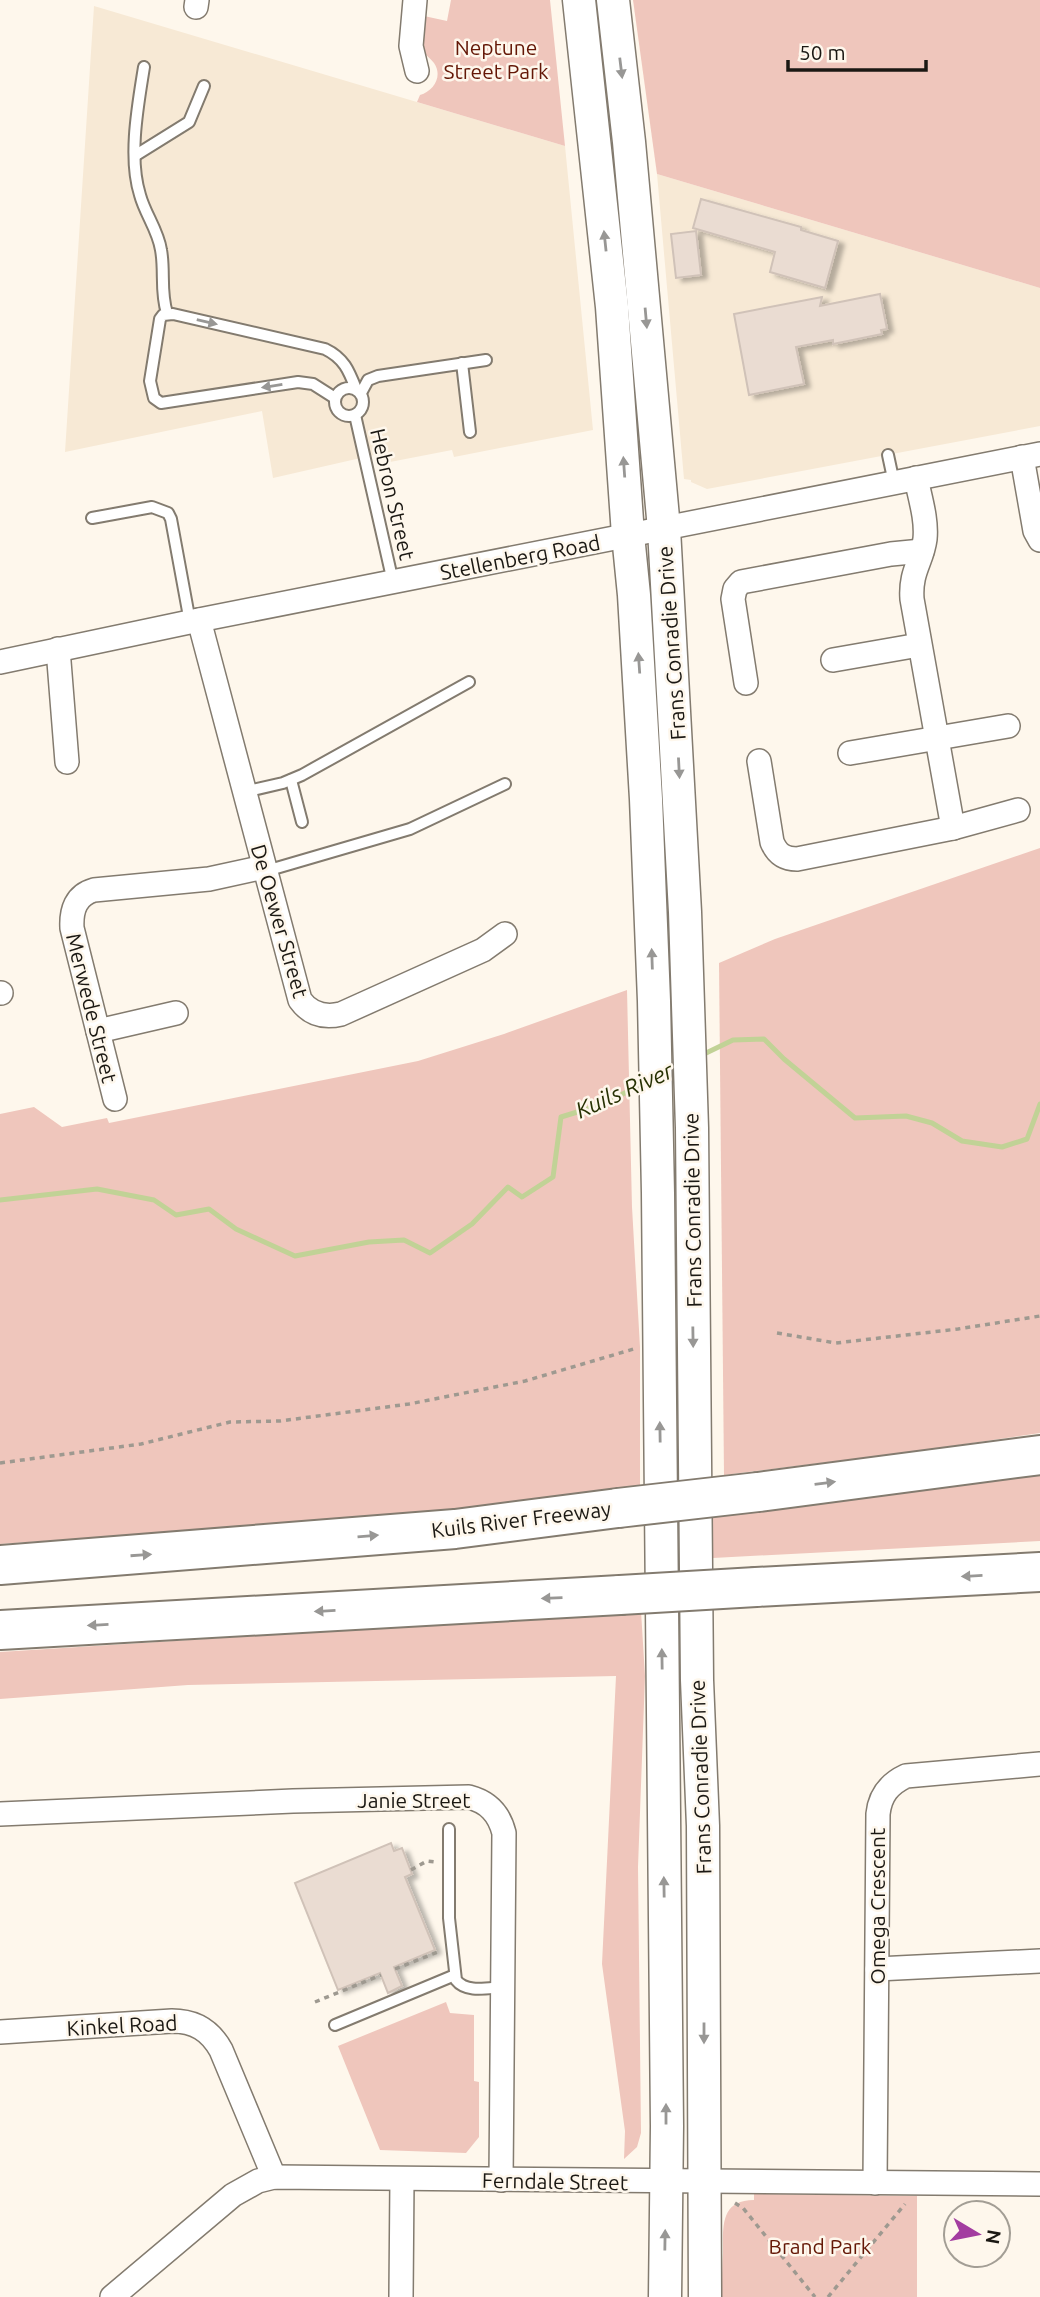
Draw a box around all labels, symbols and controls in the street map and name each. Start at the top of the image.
scale bar [788,28,926,72]
park label: Neptune Street Park [443,35,549,83]
text: 50 m [799,40,846,64]
one-way arrow [615,57,626,79]
one-way arrow [600,229,611,251]
one-way arrow [641,308,652,330]
one-way arrow [196,317,218,328]
one-way arrow [261,381,283,392]
street label: Hebron Street [366,426,420,562]
one-way arrow [618,456,629,478]
street label: Stellenberg Road [438,530,602,584]
street label: Frans Conradie Drive [652,545,690,741]
one-way arrow [633,652,644,674]
one-way arrow [673,757,684,779]
street label: De Oewer Street [247,842,313,1000]
street label: Merwede Street [62,931,122,1085]
one-way arrow [647,948,658,970]
water label: Kuils River [571,1057,678,1123]
street label: Frans Conradie Drive [678,1112,706,1308]
one-way arrow [687,1326,699,1348]
one-way arrow [654,1420,666,1442]
one-way arrow [815,1478,837,1489]
street label: Kuils River Freeway [430,1496,612,1542]
one-way arrow [357,1530,379,1541]
one-way arrow [131,1549,153,1560]
one-way arrow [961,1570,983,1581]
one-way arrow [541,1592,563,1603]
one-way arrow [314,1606,336,1617]
one-way arrow [87,1620,109,1631]
one-way arrow [656,1648,668,1670]
street label: Frans Conradie Drive [685,1679,715,1875]
street label: Janie Street [357,1788,471,1812]
street label: Omega Crescent [865,1828,889,1984]
one-way arrow [658,1875,670,1897]
street label: Kinkel Road [66,2010,178,2040]
one-way arrow [698,2023,710,2045]
one-way arrow [661,2103,672,2125]
street label: Ferndale Street [482,2168,628,2194]
north arrow [942,2199,1012,2269]
one-way arrow [659,2228,671,2250]
text: N [982,2228,1006,2246]
park label: Brand Park [769,2234,872,2258]

